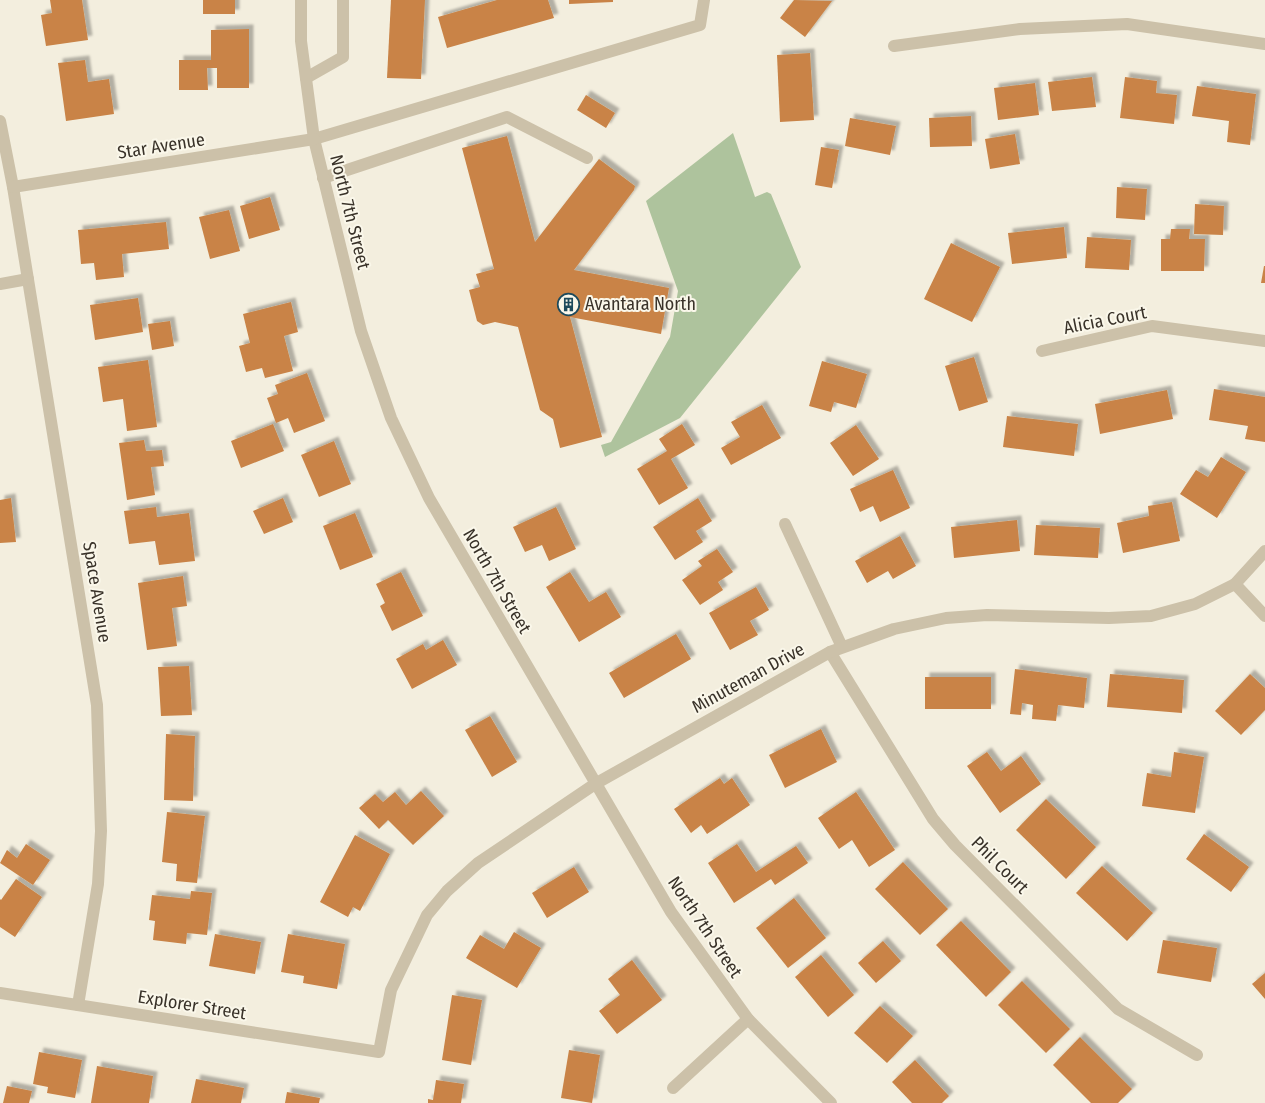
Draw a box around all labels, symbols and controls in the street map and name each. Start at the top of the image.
street label: Star Avenue [116,128,206,164]
street label: North 7th Street [325,152,375,272]
building icon: Avantara North [557,292,581,316]
place label: Avantara North [585,293,696,315]
street label: Alicia Court [1062,301,1148,339]
street label: North 7th Street [458,525,536,637]
street label: Space Avenue [78,540,116,644]
street label: Minuteman Drive [688,638,808,718]
street label: Phil Court [967,832,1033,898]
street label: North 7th Street [663,872,747,982]
street label: Explorer Street [136,986,248,1024]

